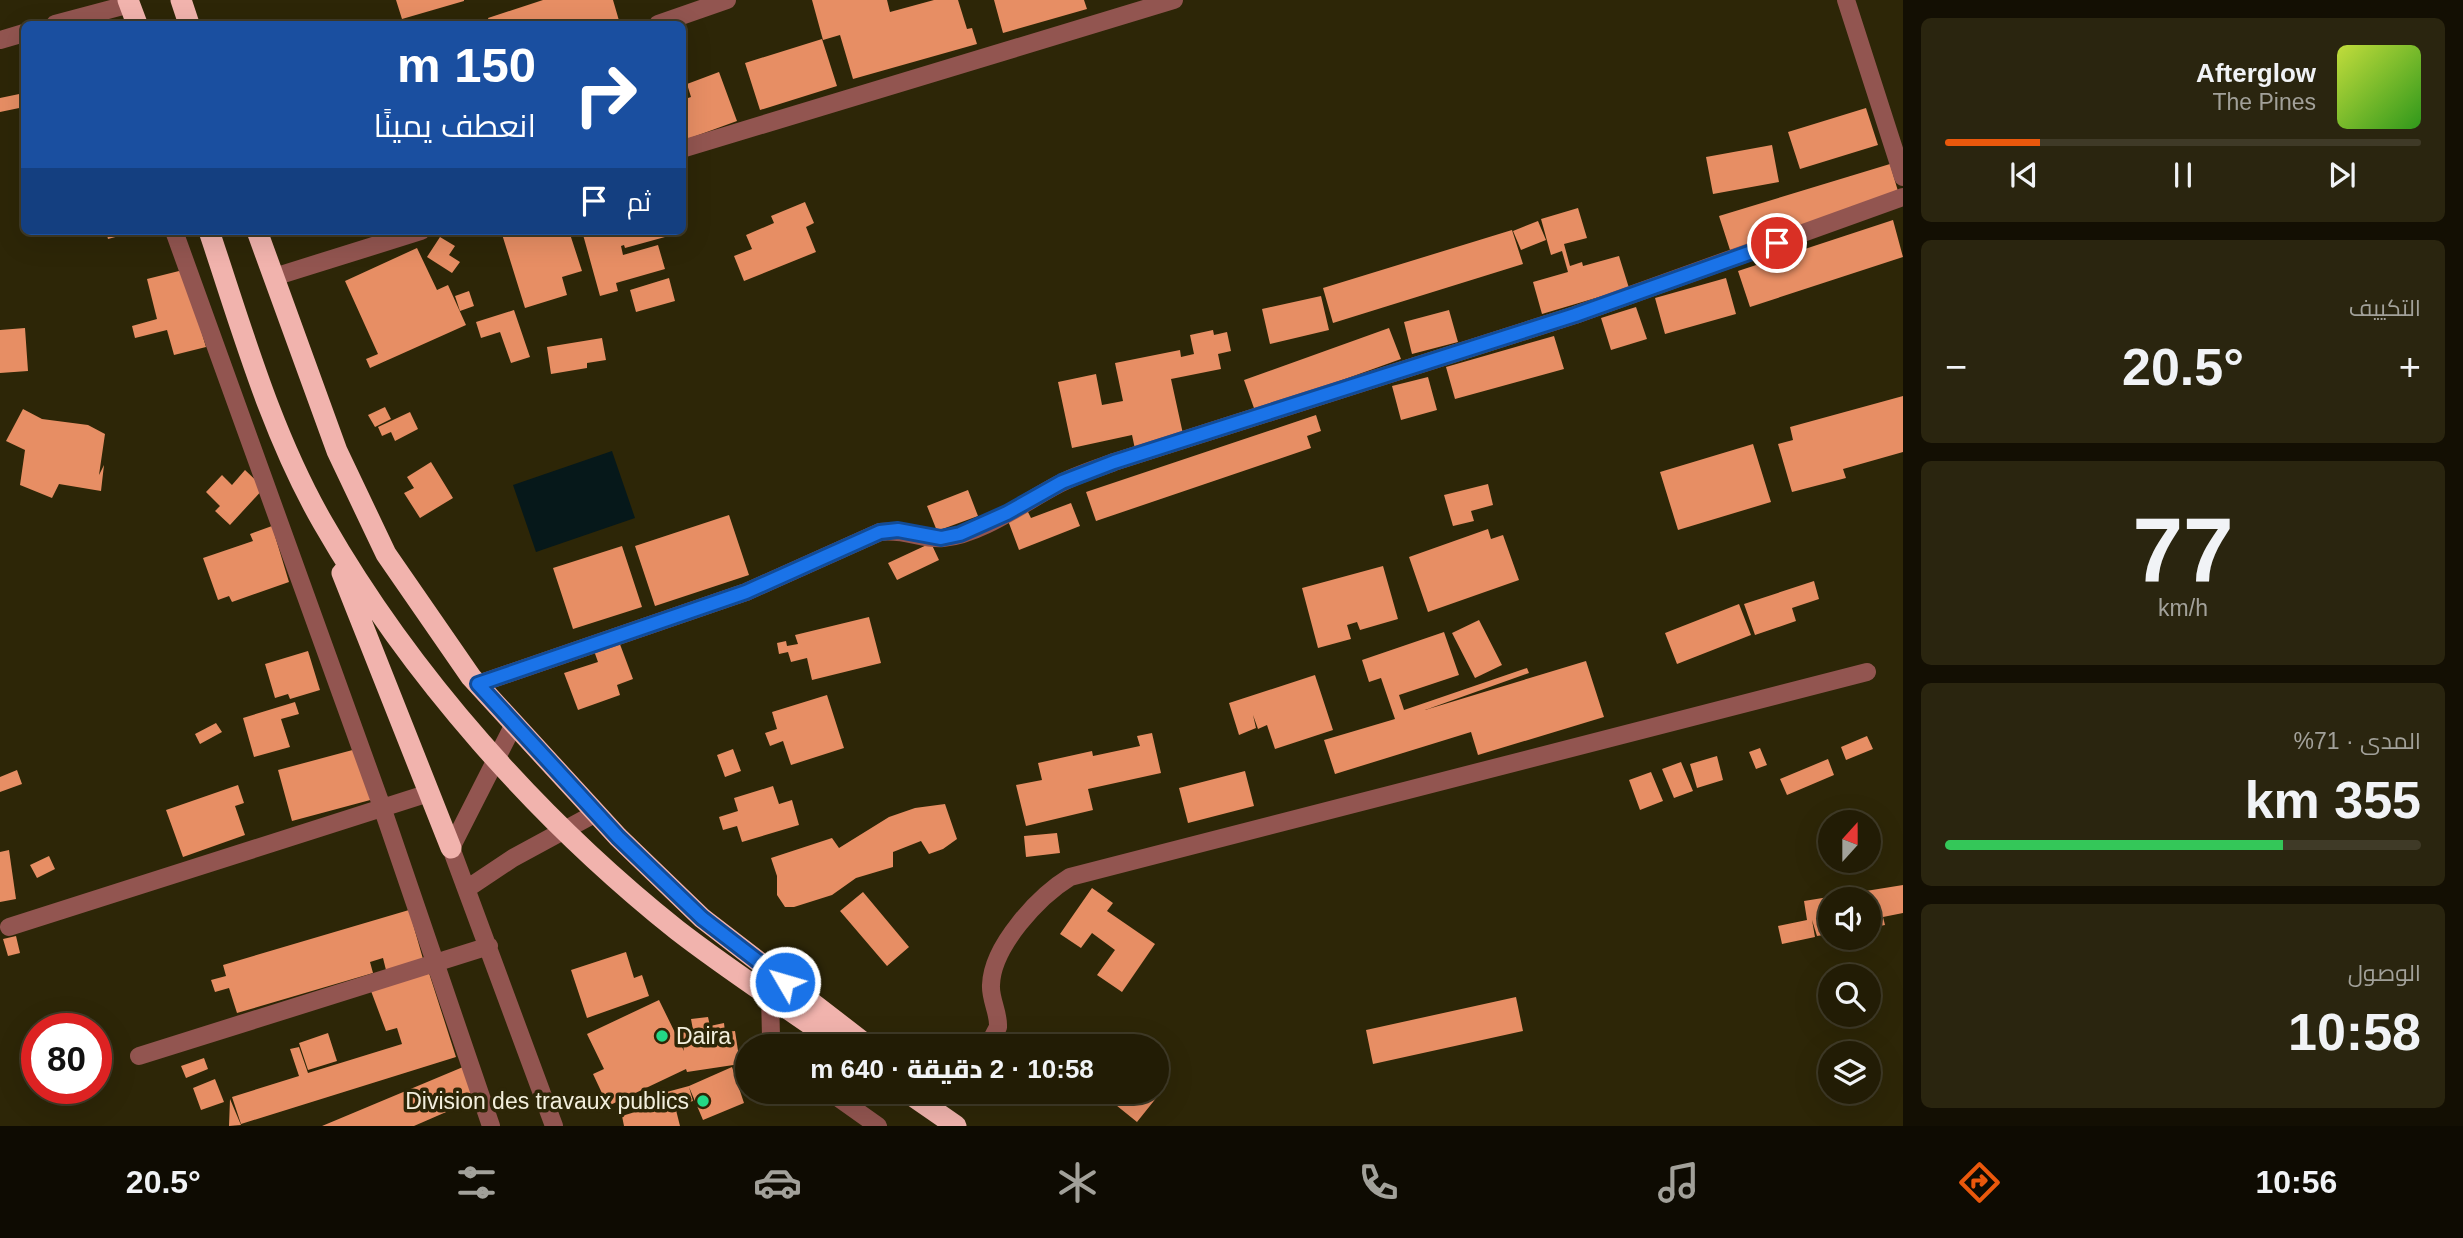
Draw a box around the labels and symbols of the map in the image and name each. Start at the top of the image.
pin [1747,213,1807,273]
north arrow [1818,810,1881,873]
position arrow [748,945,822,1019]
speed limit sign: 80 [21,1013,112,1104]
place label: Daira [676,1023,731,1049]
marker: Daira [654,1028,670,1044]
place label: Division des travaux publics [405,1088,689,1114]
marker: Division des travaux publics [695,1093,711,1109]

